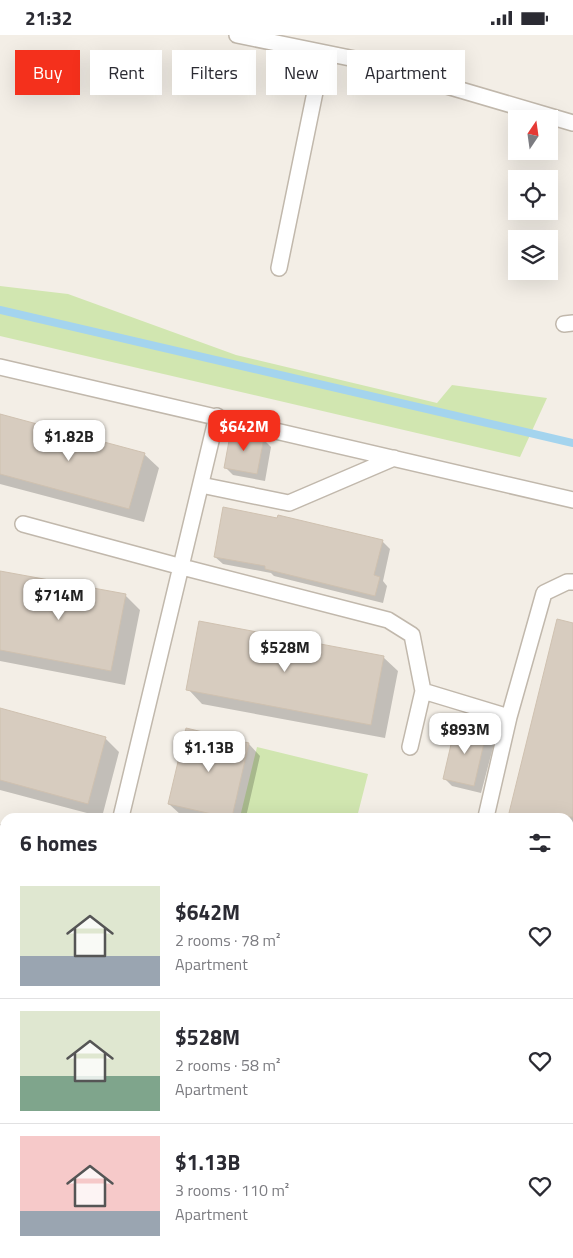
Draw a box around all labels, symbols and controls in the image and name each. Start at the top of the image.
text: 21:32 [25,3,72,32]
chip: Buy [15,50,80,95]
chip: Rent [90,50,162,95]
chip: Filters [172,50,256,95]
chip: New [266,50,337,95]
chip: Apartment [347,50,465,95]
north arrow [508,110,558,160]
map controls [508,110,558,280]
button: locate [508,170,558,220]
button: layers [508,230,558,280]
pin: $642M [209,409,279,452]
text: $642M [219,414,269,438]
pin: $1.82B [28,419,110,462]
text: $1.82B [44,424,94,448]
pin: $714M [24,579,94,621]
text: $714M [34,583,84,607]
pin: $528M [250,631,320,673]
text: $528M [260,635,310,659]
pin: $893M [430,713,500,755]
text: $893M [440,717,490,741]
pin: $1.13B [168,731,250,773]
text: $1.13B [184,735,234,759]
text: 6 homes [20,827,97,859]
icon: filters [526,829,554,857]
text: $642M [175,896,240,928]
icon: home [60,906,120,966]
icon: heart [526,922,554,950]
text: 2 rooms · 78 m² [175,928,280,952]
text: Apartment [175,952,248,976]
text: $528M [175,1021,240,1053]
icon: home [60,1031,120,1091]
icon: heart [526,1047,554,1075]
text: 2 rooms · 58 m² [175,1053,280,1077]
text: Apartment [175,1077,248,1101]
text: $1.13B [175,1146,240,1178]
icon: home [60,1156,120,1216]
icon: heart [526,1172,554,1200]
text: 3 rooms · 110 m² [175,1178,289,1202]
text: Apartment [175,1202,248,1226]

